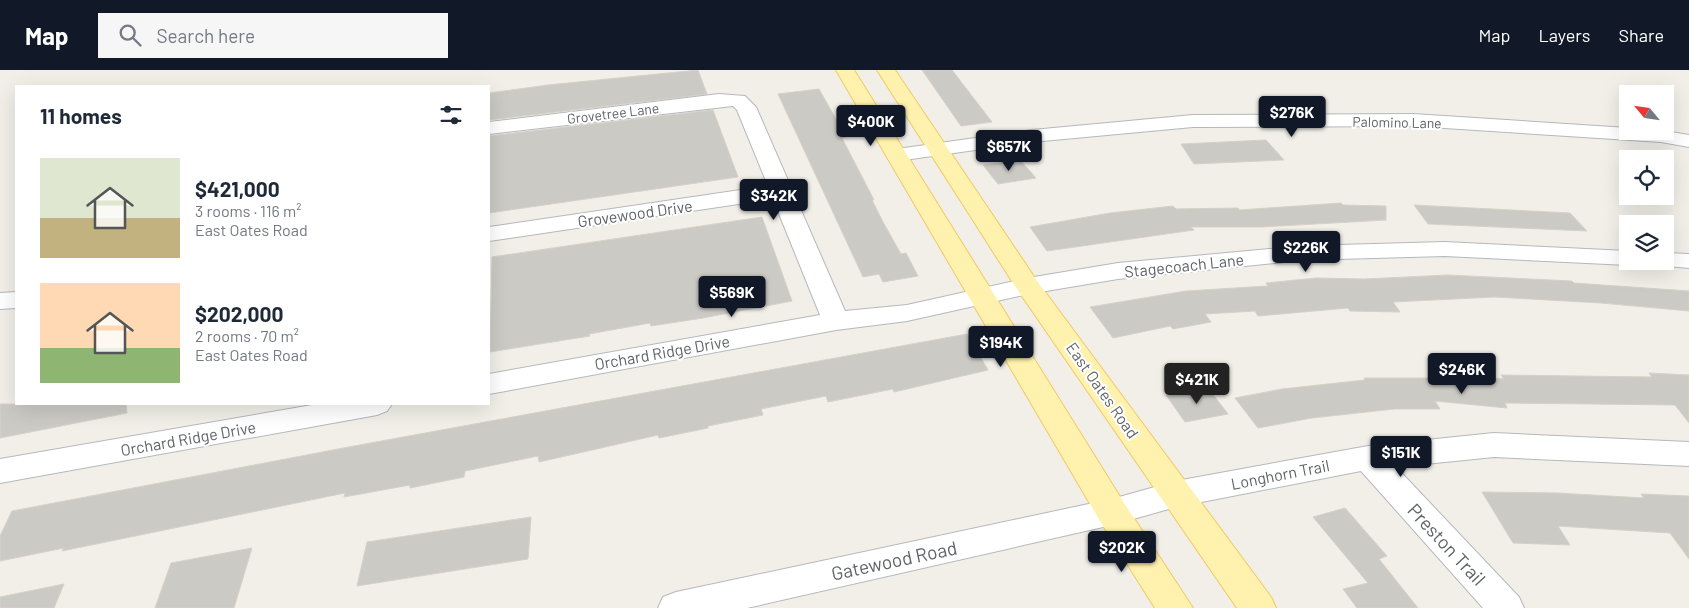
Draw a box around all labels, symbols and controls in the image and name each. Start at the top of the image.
search box [98,13,448,58]
text: Map [25,21,68,50]
icon: search [116,21,144,49]
text: Search here [156,24,255,47]
text: Map [1478,24,1510,46]
text: Layers [1538,24,1591,46]
text: Share [1619,24,1664,46]
north arrow [1619,85,1674,140]
map controls [1619,85,1674,270]
pin: $276K [1257,96,1327,138]
street label: Grovetree Lane [566,99,660,127]
icon: filters [437,101,465,129]
text: $276K [1270,102,1314,121]
text: 11 homes [40,103,122,128]
pin: $400K [836,104,906,147]
text: $400K [847,111,895,130]
street label: Palomino Lane [1352,113,1442,131]
pin: $657K [974,129,1044,172]
text: $657K [987,136,1031,155]
button: locate [1619,150,1674,205]
text: $421,000 [195,176,280,201]
icon: home [80,178,140,238]
pin: $342K [739,178,809,221]
text: $342K [751,185,797,204]
street label: Grovewood Drive [576,196,694,230]
text: 3 rooms · 116 m² [195,201,301,220]
button: layers [1619,215,1674,270]
text: East Oates Road [195,220,308,239]
pin: $226K [1271,230,1341,273]
text: $226K [1283,237,1329,256]
street label: Stagecoach Lane [1123,249,1245,281]
pin: $569K [697,276,767,318]
text: $569K [710,282,754,301]
text: $202,000 [195,301,283,326]
icon: home [80,303,140,363]
text: 2 rooms · 70 m² [195,326,299,345]
pin: $194K [966,326,1036,368]
street label: Orchard Ridge Drive [593,331,731,373]
text: $194K [979,332,1023,351]
street label: East Oates Road [1063,338,1143,442]
text: East Oates Road [195,345,308,364]
pin: $246K [1427,352,1497,395]
text: $246K [1439,359,1485,378]
pin: $421K [1162,362,1232,405]
text: $421K [1175,369,1219,388]
street label: Orchard Ridge Drive [119,417,257,459]
pin: $151K [1366,436,1436,478]
text: $151K [1382,442,1420,461]
street label: Longhorn Trail [1229,455,1331,493]
street label: Preston Trail [1403,498,1491,590]
pin: $202K [1087,530,1157,573]
street label: Gatewood Road [829,535,959,585]
text: $202K [1099,537,1145,556]

